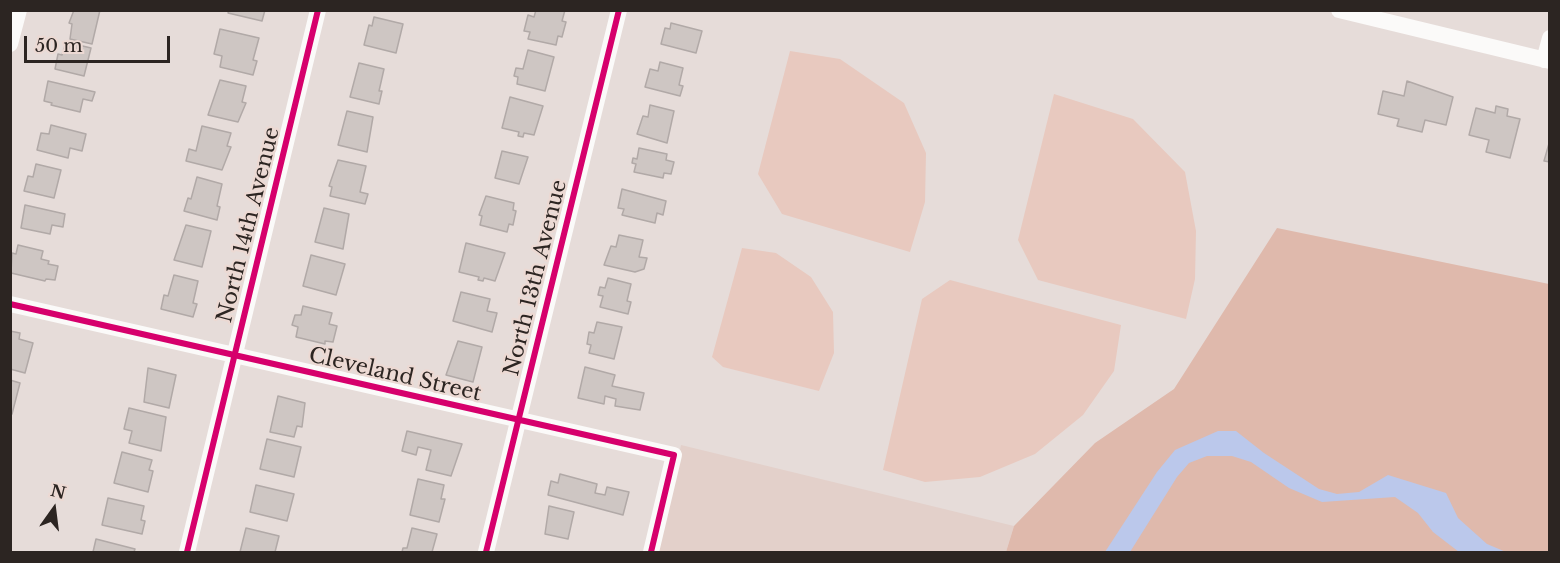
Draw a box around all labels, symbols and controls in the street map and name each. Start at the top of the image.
scale bar [27,24,172,62]
text: 50 m [35,35,83,57]
street label: North 14th Avenue [213,125,285,325]
street label: North 13th Avenue [499,177,573,379]
street label: Cleveland Street [306,343,484,407]
north arrow [24,479,84,539]
text: N [49,480,68,503]

